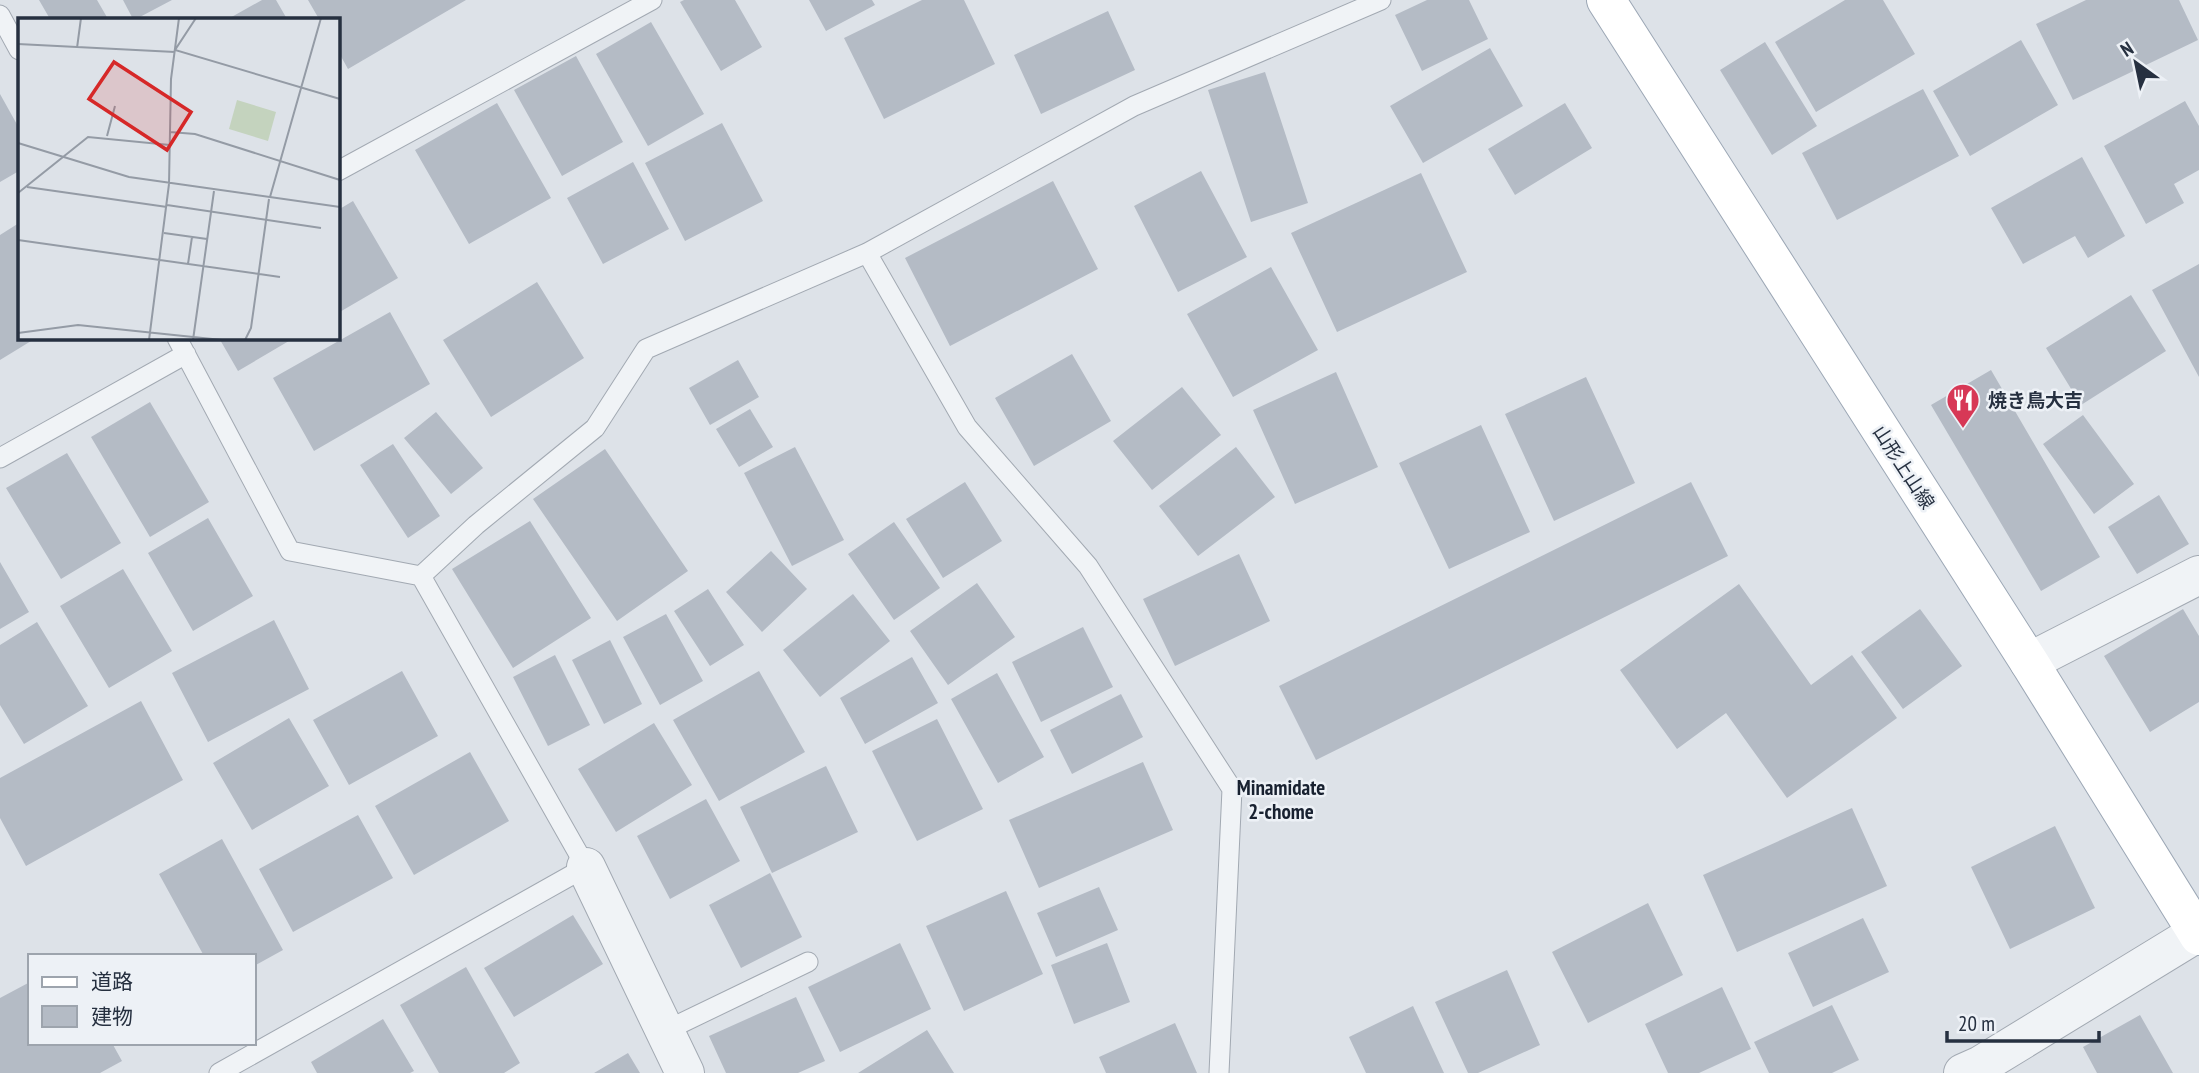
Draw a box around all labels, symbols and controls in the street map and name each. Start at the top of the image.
inset map [18,18,340,340]
north arrow [2101,28,2171,98]
text: N [2116,36,2138,62]
restaurant icon: 焼き鳥大吉 [1944,381,1982,430]
place label: 焼き鳥大吉 [1988,388,2083,412]
street label: 山形上山線 [1868,421,1940,513]
district label: Minamidate 2-chome [1237,774,1325,825]
legend [28,954,256,1045]
text: 道路 [91,968,133,995]
scale bar [1947,1000,2099,1044]
text: 建物 [91,1003,133,1030]
text: 20 m [1958,1010,1995,1037]

